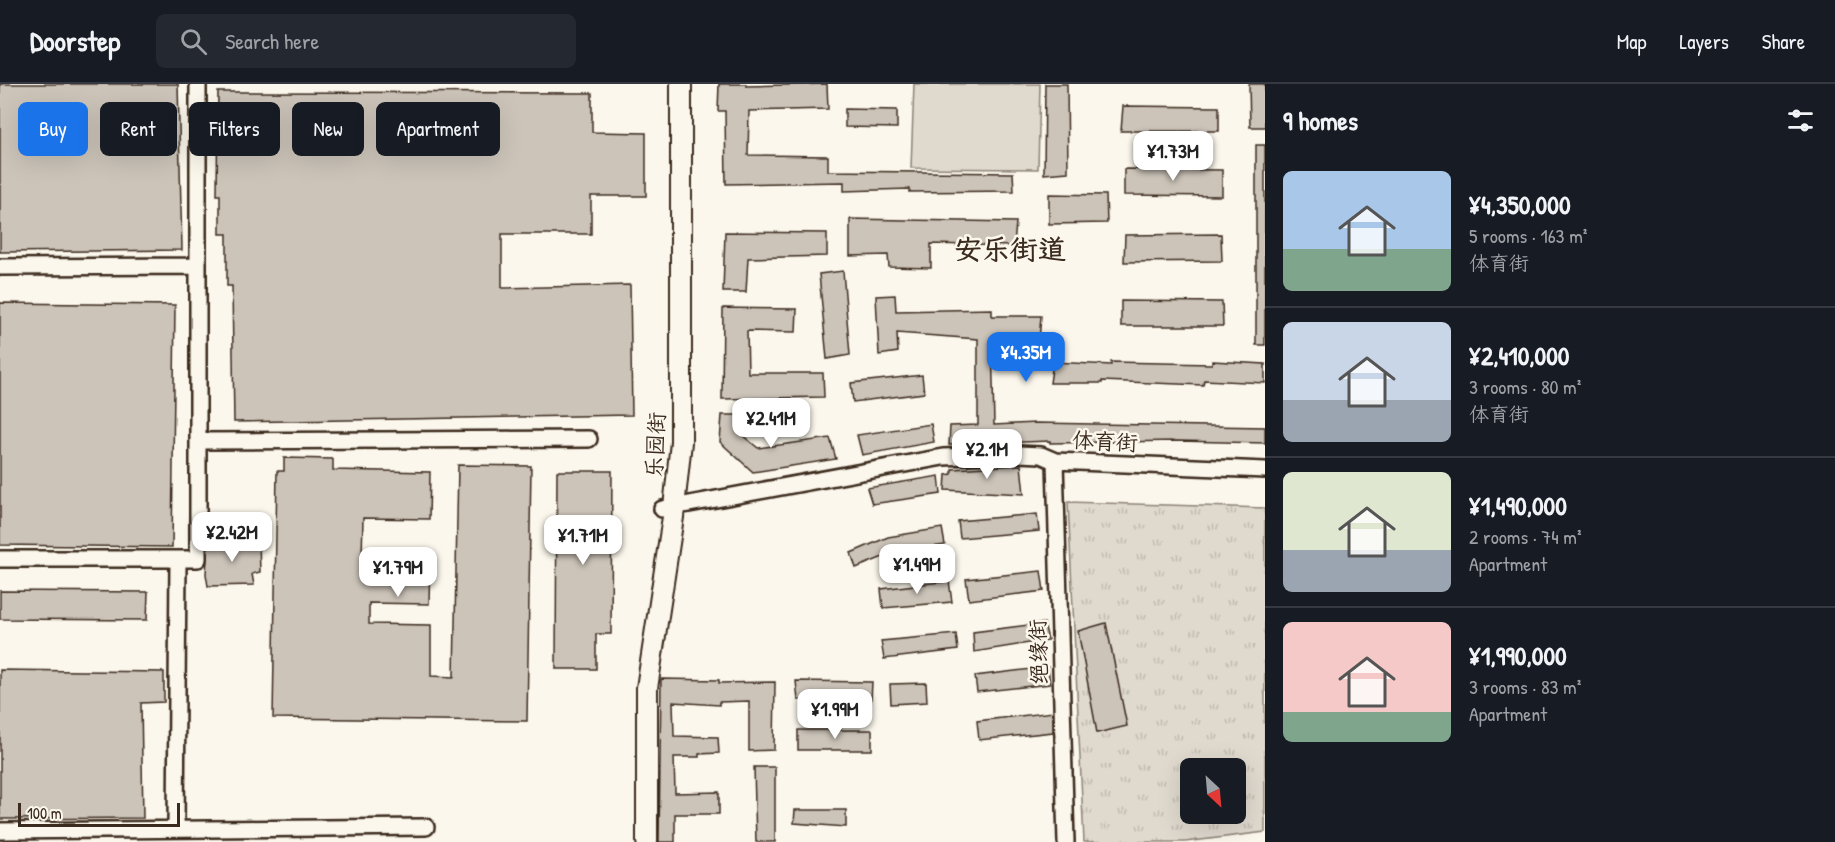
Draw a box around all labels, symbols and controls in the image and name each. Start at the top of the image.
search box [156,14,576,68]
text: Doorstep [30,22,120,60]
icon: search [177,25,210,58]
text: Search here [225,26,319,56]
text: Map [1617,27,1646,56]
text: Layers [1679,27,1729,56]
text: Share [1762,27,1805,56]
chip: Buy [18,102,88,156]
chip: Rent [100,102,177,156]
chip: Filters [189,102,280,156]
chip: New [292,102,364,156]
chip: Apartment [376,102,500,156]
text: 9 homes [1283,103,1358,138]
icon: filters [1784,104,1817,137]
pin: ¥1.73M [1124,131,1222,182]
text: ¥1.73M [1147,137,1199,164]
text: ¥4,350,000 [1469,187,1571,222]
icon: home [1331,195,1403,267]
text: 5 rooms · 163 m² [1469,222,1587,249]
district label: 安乐街道 [954,230,1066,268]
text: 体育街 [1469,249,1529,276]
pin: ¥4.35M [977,332,1075,383]
text: ¥4.35M [1001,338,1051,365]
text: ¥2,410,000 [1469,338,1570,373]
icon: home [1331,346,1403,418]
text: 3 rooms · 80 m² [1469,373,1581,400]
pin: ¥2.41M [722,398,820,449]
text: 体育街 [1469,400,1529,427]
text: ¥2.41M [746,404,796,431]
street label: 乐园街 [638,411,672,479]
street label: 体育街 [1071,424,1139,458]
pin: ¥2.1M [945,429,1029,480]
text: ¥2.1M [966,435,1008,462]
text: ¥1,490,000 [1469,488,1567,523]
icon: home [1331,496,1403,568]
pin: ¥2.42M [183,512,281,563]
pin: ¥1.71M [534,515,632,566]
text: ¥2.42M [206,518,258,545]
text: ¥1.71M [558,521,608,548]
text: 2 rooms · 74 m² [1469,523,1581,550]
pin: ¥1.49M [868,544,966,595]
pin: ¥1.79M [349,547,447,598]
text: ¥1.49M [893,550,941,577]
text: Apartment [1469,550,1547,577]
text: ¥1.79M [373,553,423,580]
street label: 绝缘街 [1022,618,1054,686]
text: ¥1,990,000 [1469,638,1567,673]
icon: home [1331,646,1403,718]
text: 3 rooms · 83 m² [1469,673,1581,700]
pin: ¥1.99M [786,689,884,740]
text: ¥1.99M [811,695,859,722]
text: Apartment [1469,700,1547,727]
north arrow [1180,758,1246,824]
map controls [1180,758,1246,824]
scale bar [18,800,180,828]
text: 100 m [27,802,62,824]

